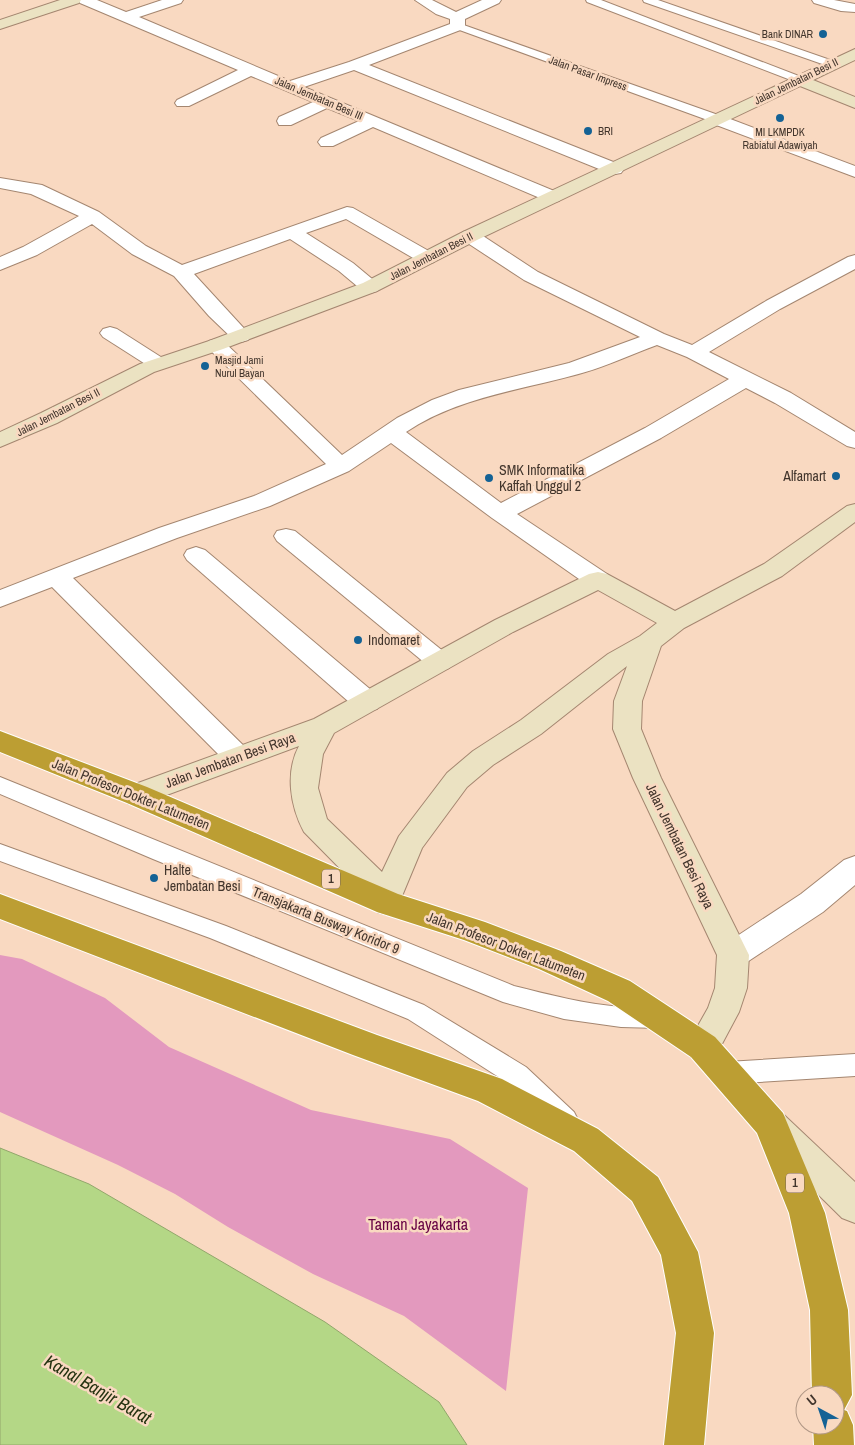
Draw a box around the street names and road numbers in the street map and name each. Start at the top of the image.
street label: Jalan Pasar Impress [547,52,629,94]
street label: Jalan Jembatan Besi II [752,55,840,107]
street label: Jalan Jembatan Besi III [273,73,365,123]
street label: Jalan Jembatan Besi II [387,229,475,283]
street label: Jalan Jembatan Besi II [14,385,102,439]
street label: Jalan Jembatan Besi Raya [162,728,298,792]
street label: Jalan Profesor Dokter Latumeten [50,754,212,834]
street label: Jalan Jembatan Besi Raya [642,780,718,912]
road number: 1 [322,870,340,889]
street label: Transjakarta Busway Koridor 9 [250,882,402,958]
street label: Jalan Profesor Dokter Latumeten [424,907,588,985]
road number: 1 [786,1174,804,1192]

